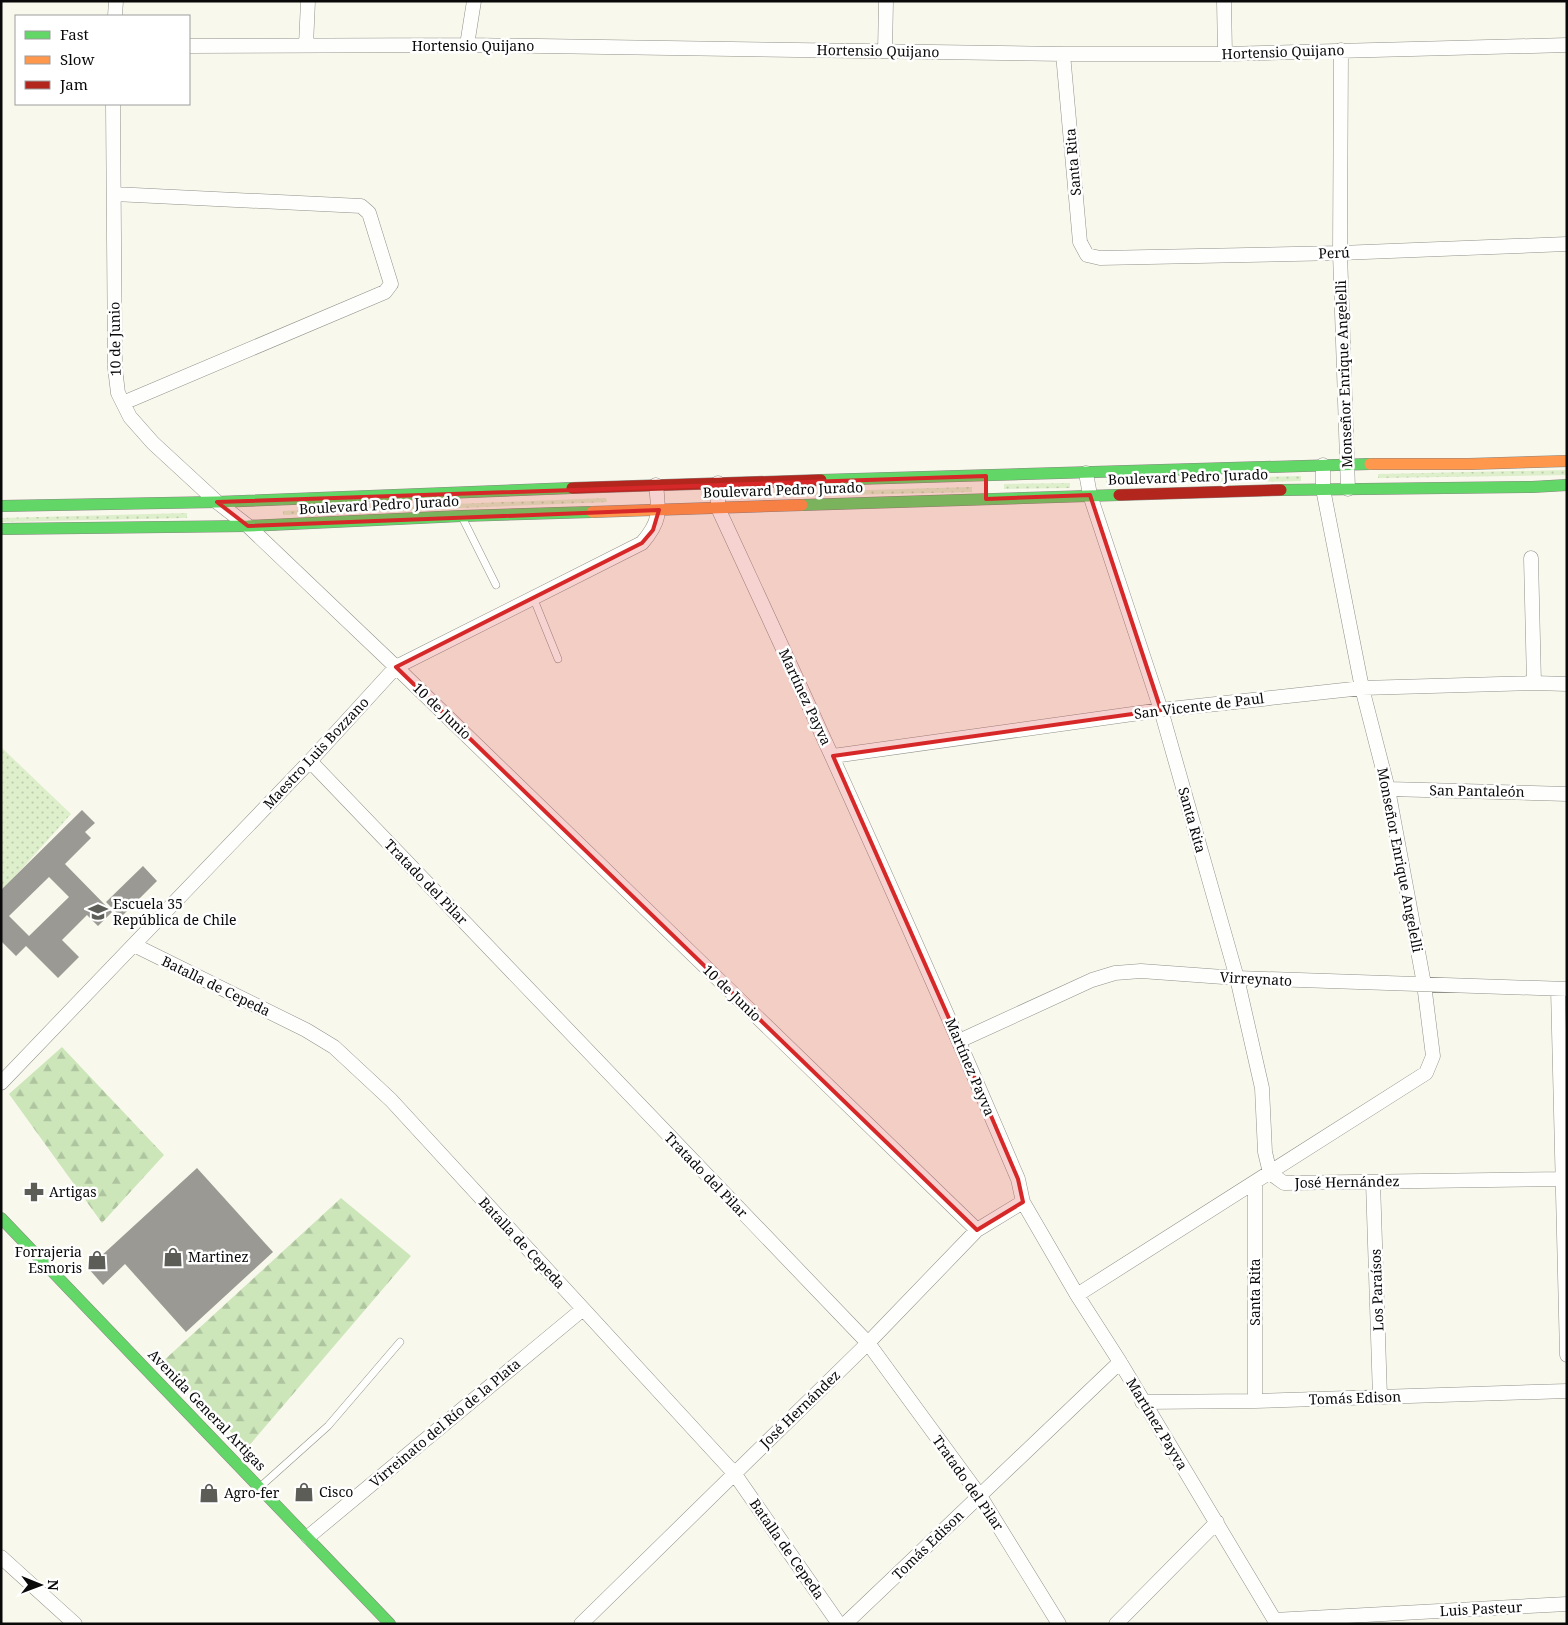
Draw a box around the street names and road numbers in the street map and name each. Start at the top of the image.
street label: Hortensio Quijano [412,36,534,55]
street label: Hortensio Quijano [817,40,940,61]
street label: Hortensio Quijano [1221,40,1345,63]
street label: Santa Rita [1060,128,1085,196]
street label: Perú [1318,242,1350,263]
street label: Monseñor Enrique Angelelli [1331,279,1356,468]
street label: 10 de Junio [104,302,125,376]
street label: Boulevard Pedro Jurado [1108,464,1268,489]
street label: Boulevard Pedro Jurado [703,477,863,502]
street label: Boulevard Pedro Jurado [298,491,460,518]
street label: Martínez Payva [775,646,836,748]
street label: 10 de Junio [409,678,476,743]
street label: San Vicente de Paul [1133,688,1266,723]
street label: Maestro Luis Bozzano [259,693,373,813]
street label: Monseñor Enrique Angelelli [1373,766,1428,954]
street label: San Pantaleón [1429,780,1525,801]
street label: Santa Rita [1174,785,1211,855]
street label: Tratado del Pilar [381,835,472,929]
street label: Batalla de Cepeda [159,951,274,1020]
street label: 10 de Junio [699,960,766,1025]
street label: Virreynato [1219,967,1293,990]
street label: Martínez Payva [941,1015,1000,1119]
street label: Tratado del Pilar [661,1128,752,1222]
street label: José Hernández [1293,1171,1400,1192]
street label: Batalla de Cepeda [475,1193,570,1293]
street label: Los Paraísos [1366,1248,1387,1332]
street label: Santa Rita [1245,1258,1264,1326]
street label: Avenida General Artigas [144,1345,270,1475]
street label: Virreinato del Río de la Plata [365,1354,524,1491]
street label: José Hernández [755,1365,844,1453]
street label: Martínez Payva [1122,1374,1192,1473]
street label: Tomás Edison [1309,1386,1401,1409]
street label: Tratado del Pilar [929,1432,1008,1534]
street label: Batalla de Cepeda [746,1495,829,1603]
street label: Tomás Edison [888,1506,967,1584]
street label: Luis Pasteur [1439,1597,1523,1620]

